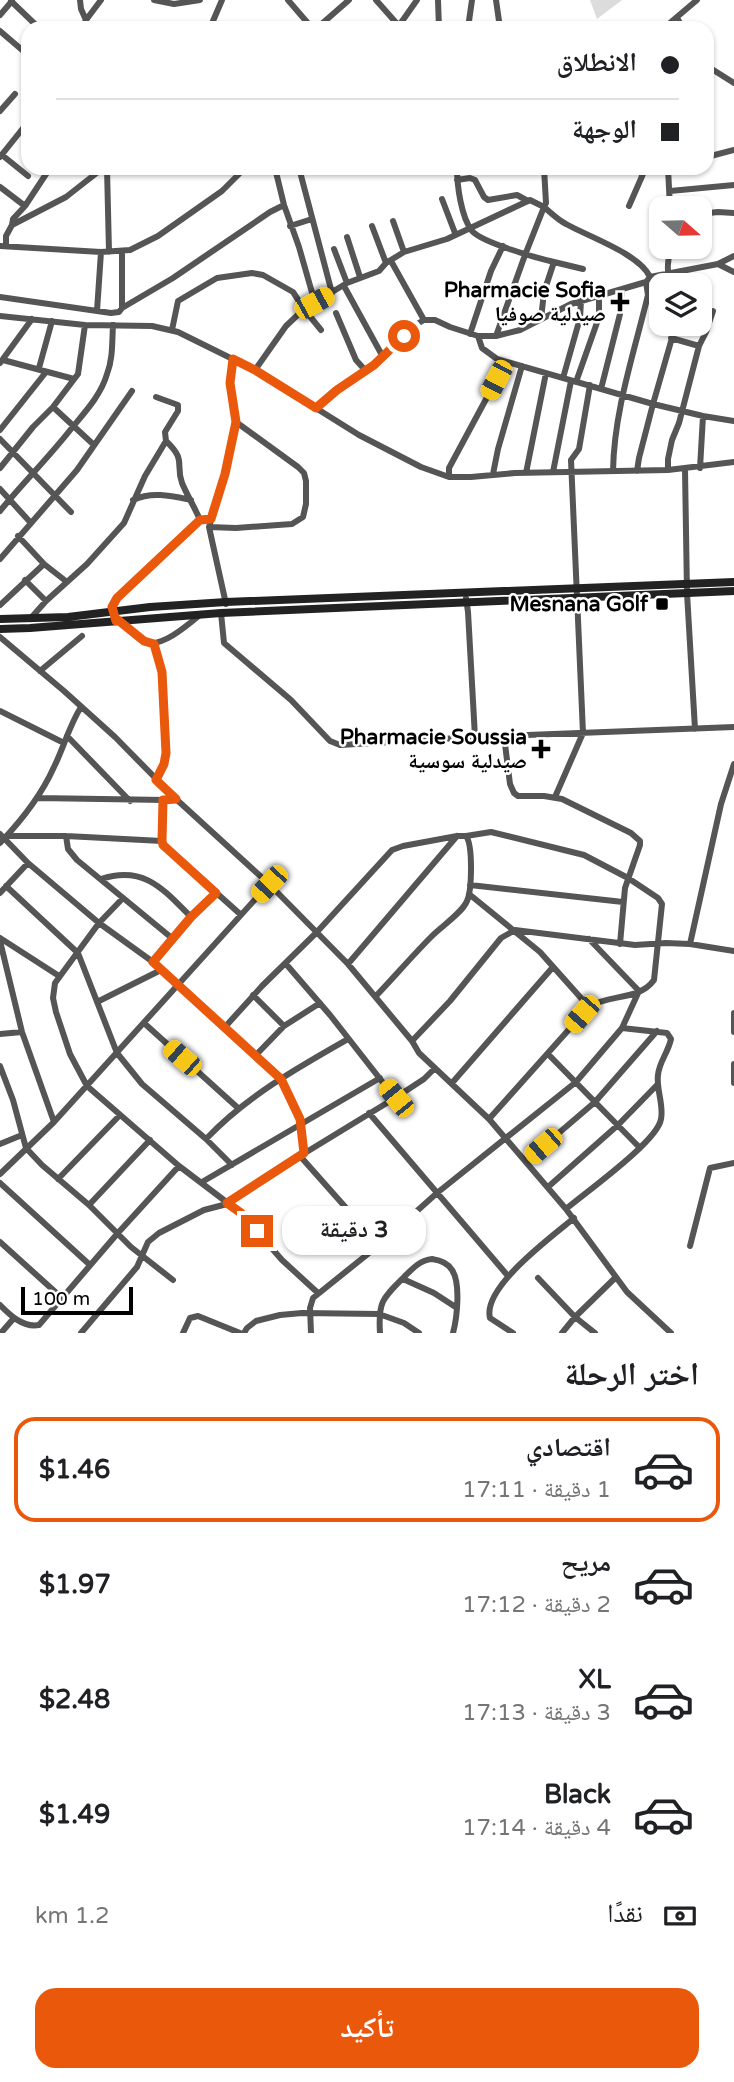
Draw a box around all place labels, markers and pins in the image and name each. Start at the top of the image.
place label: Pharmacie Sofia صيدلية صوفيا [444,278,606,327]
marker: Pharmacie Sofia صيدلية صوفيا [612,294,628,310]
place label: Mesnana Golf [509,592,649,617]
marker: Mesnana Golf [654,596,670,612]
place label: Pharmacie Soussia صيدلية سوسية [340,725,527,774]
marker: Pharmacie Soussia صيدلية سوسية [533,741,549,757]

